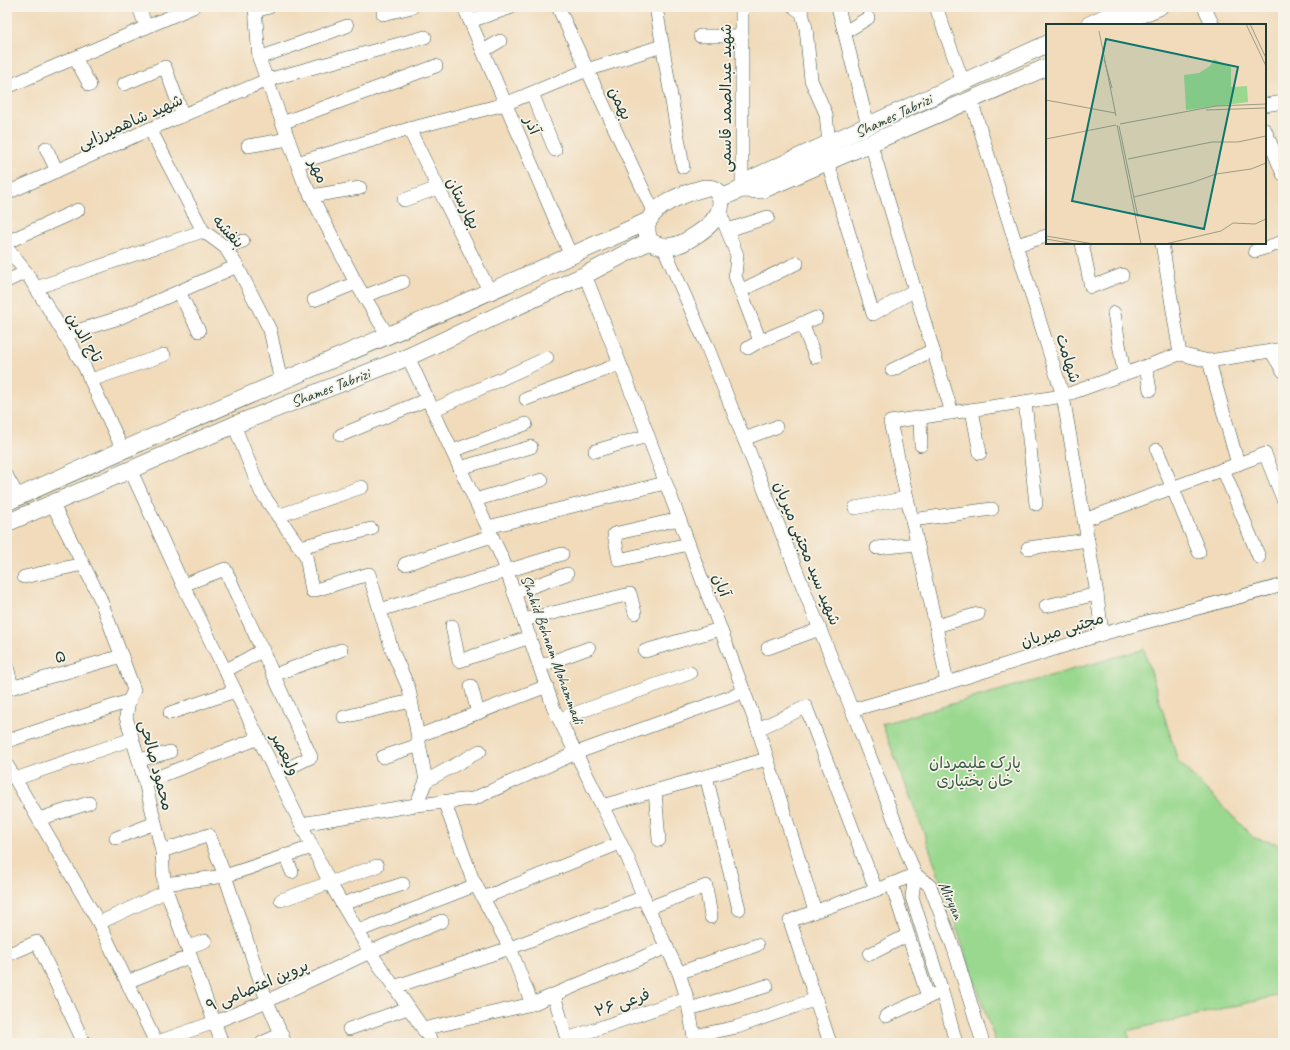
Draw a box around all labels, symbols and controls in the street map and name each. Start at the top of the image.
street label: شهید عبدالصمد قاسمی [716,24,736,172]
inset map [1046,24,1266,244]
street label: بهمن [604,84,636,123]
street label: Shames Tabrizi [852,88,937,142]
street label: شهید شاهمیرزایی [75,90,186,154]
street label: آذر [519,111,545,138]
street label: مهر [303,154,332,187]
street label: بهارستان [441,174,485,233]
street label: بنفشه [208,211,249,252]
street label: تاج الدین [61,309,107,367]
street label: شهامت [1051,331,1085,385]
street label: Shames Tabrizi [288,363,374,412]
street label: شهید سید مجتبی میریان [769,478,845,628]
street label: آبان [708,571,735,601]
street label: Shahid Behnam Mohammadi [516,572,589,728]
street label: مجتبی میریان [1018,608,1106,652]
street label: ۵ [52,646,68,668]
street label: محمود صالحی [134,718,178,813]
street label: ولیعصر [265,728,304,779]
park label: پارک علیمردان خان بختیاری [929,753,1021,791]
street label: Miryan [934,878,969,923]
street label: پروین اعتصامی ۹ [203,955,312,1016]
street label: فرعی ۲۶ [592,984,653,1022]

